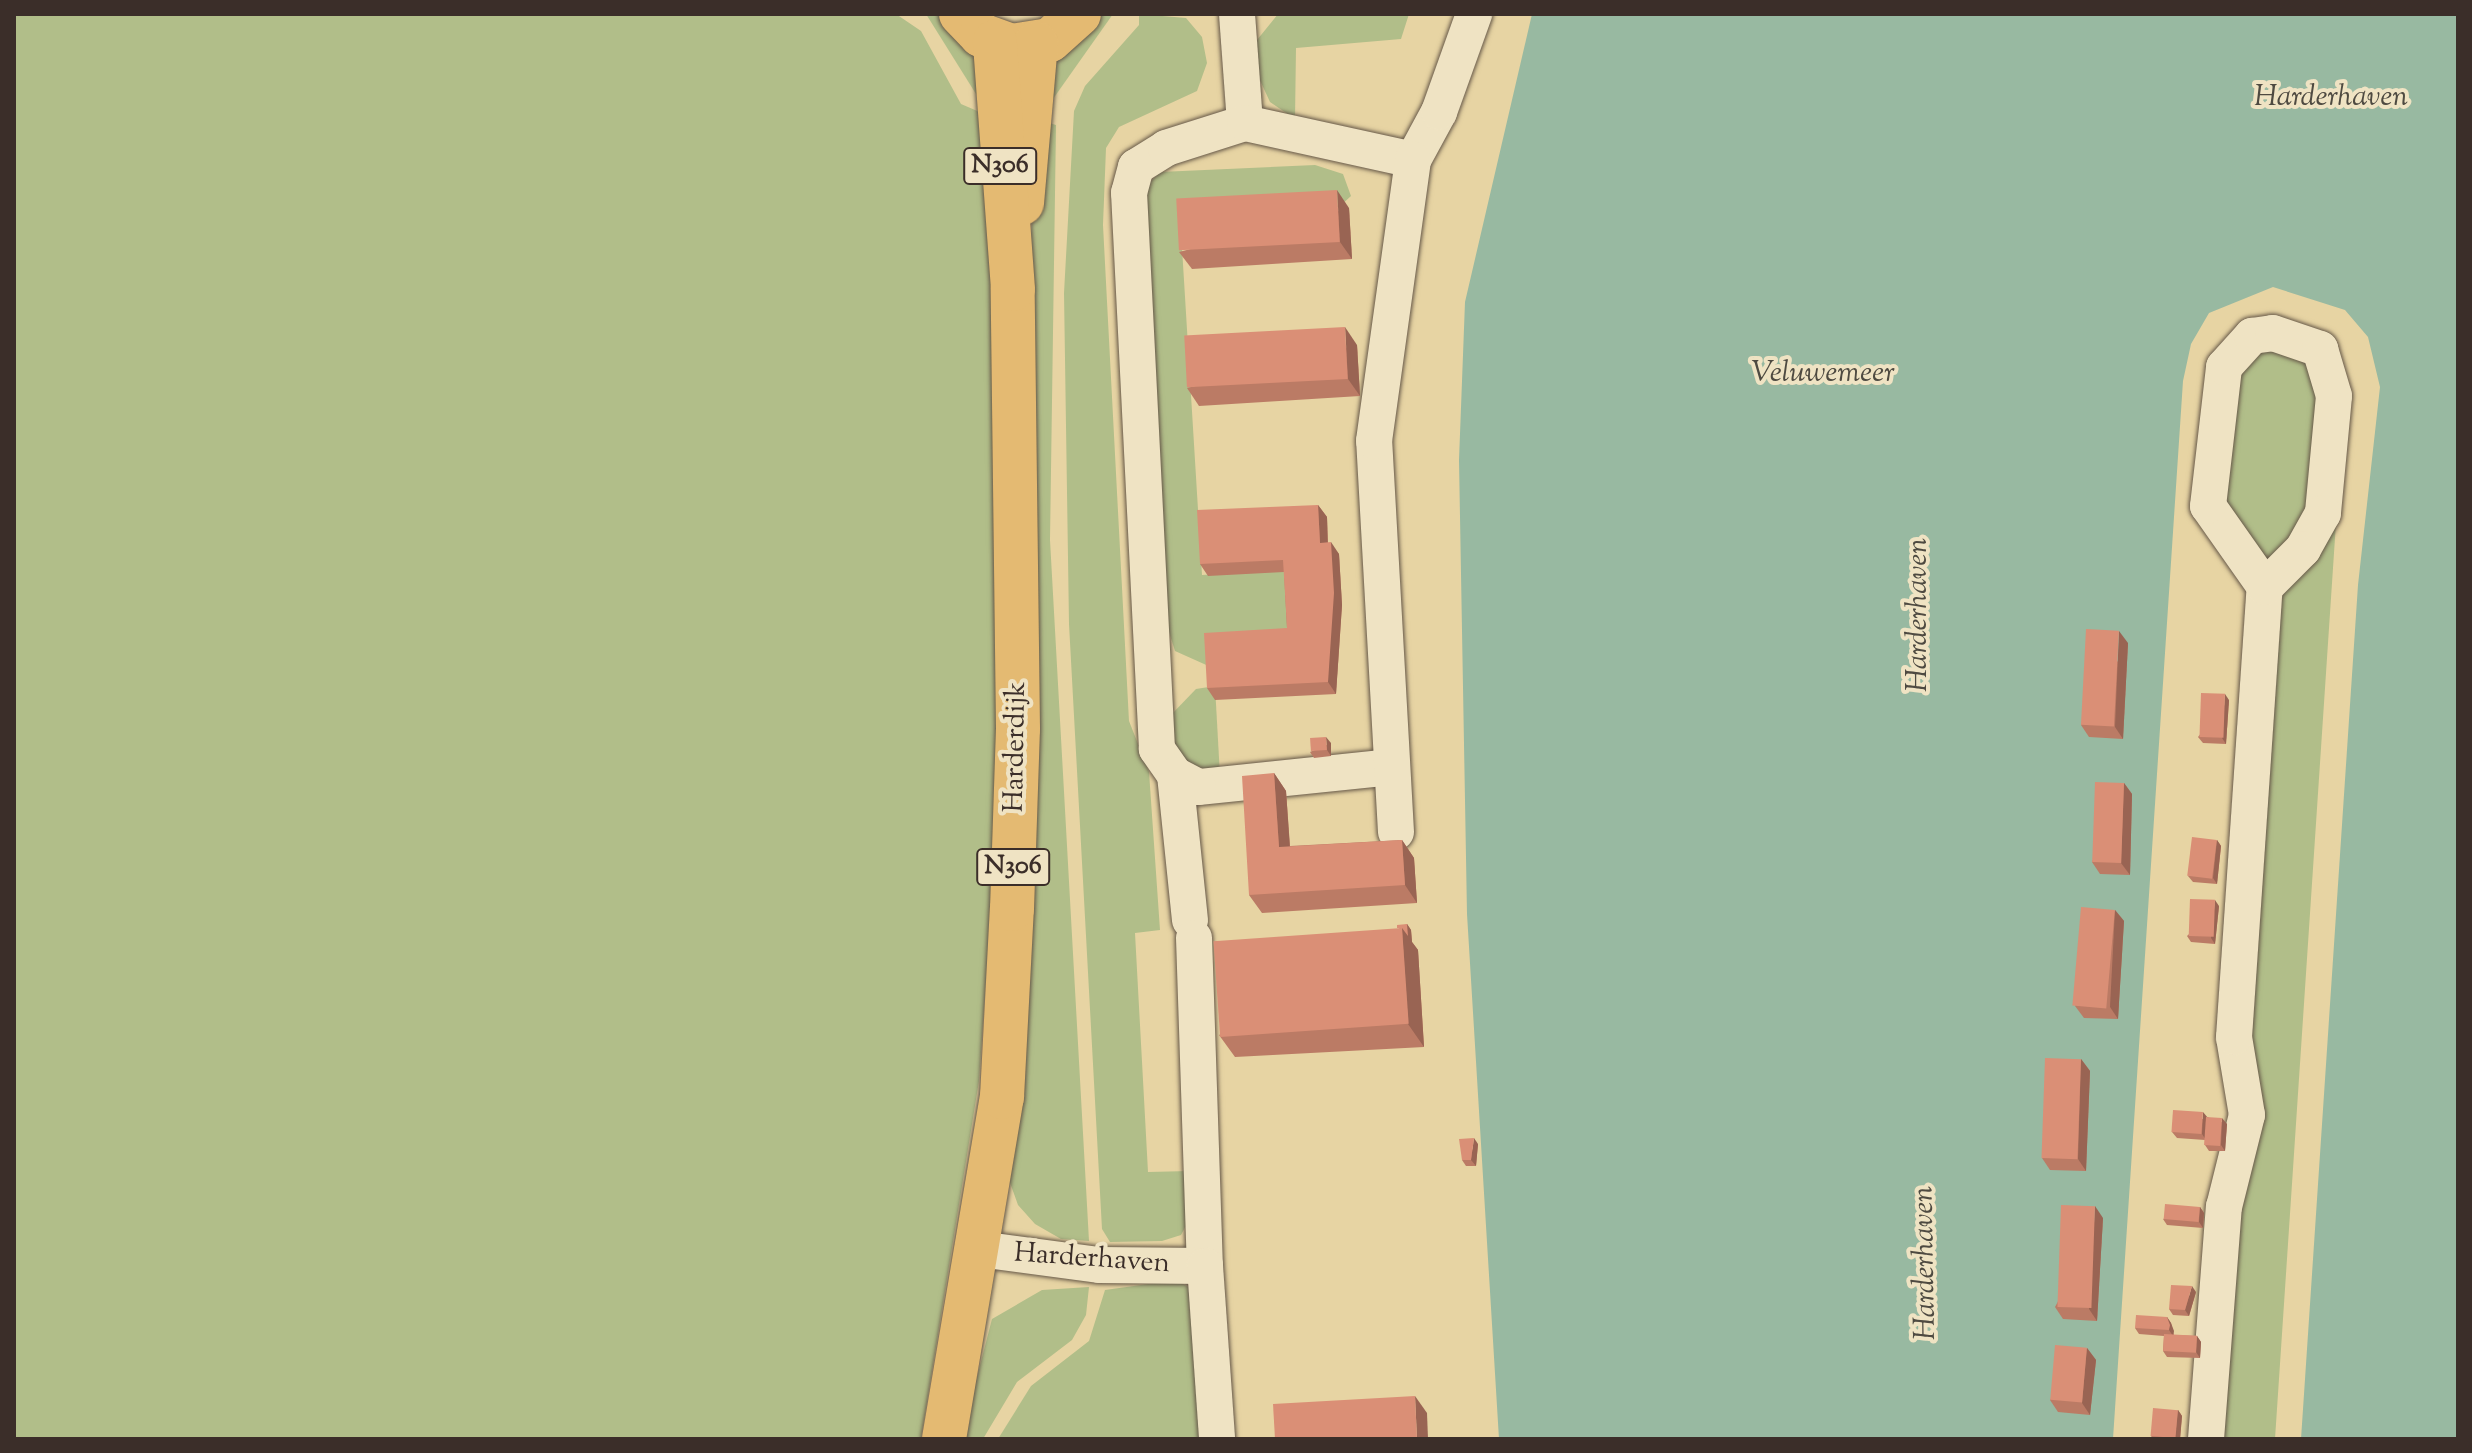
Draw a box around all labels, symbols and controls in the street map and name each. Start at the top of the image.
water label: Harderhaven [2254,80,2408,116]
road number: N306 [962,144,1038,188]
water label: Veluwemeer [1751,356,1895,392]
water label: Harderhaven [1901,538,1937,692]
street label: Harderdijk [998,681,1034,813]
road number: N306 [975,845,1051,889]
water label: Harderhaven [1907,1186,1945,1340]
street label: Harderhaven [1013,1237,1171,1281]

